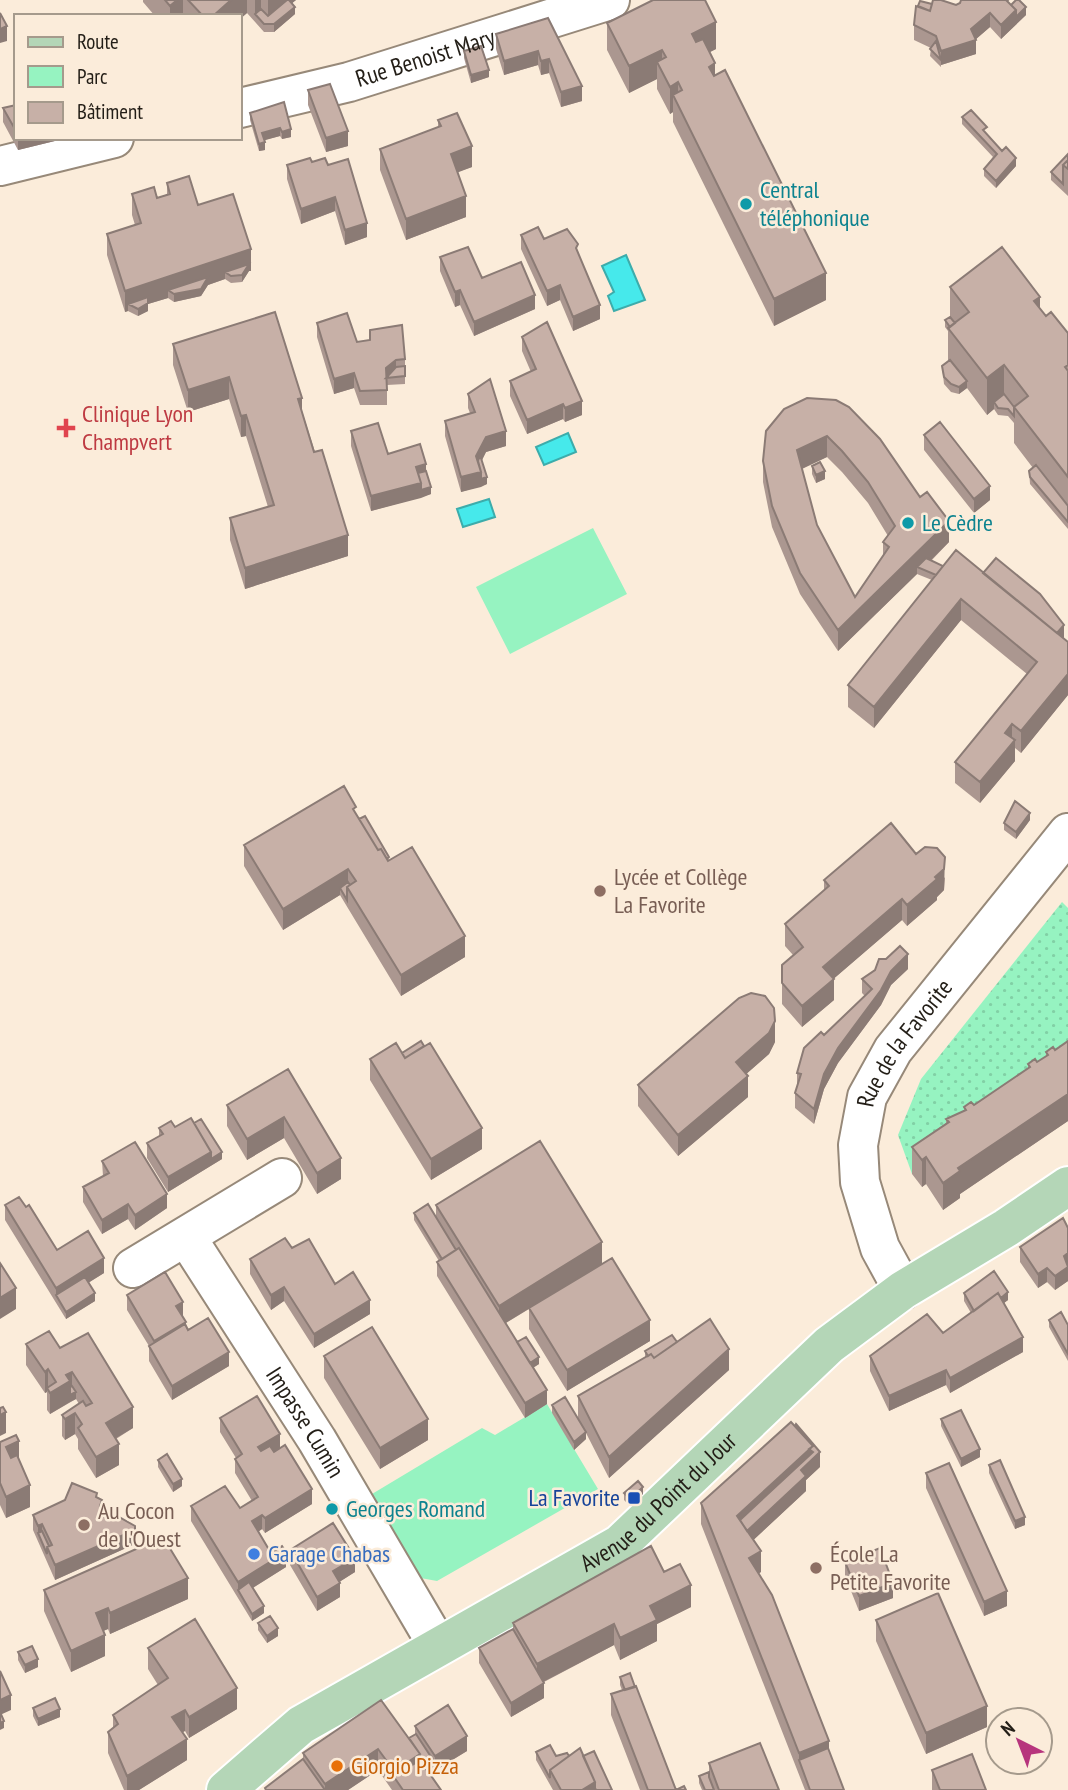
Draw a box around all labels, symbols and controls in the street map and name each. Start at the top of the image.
legend [14,14,242,140]
street label: Rue Benoist Mary [351,21,499,94]
text: Route [77,28,119,55]
text: Parc [77,63,108,90]
text: Bâtiment [77,98,143,125]
place label: Central téléphonique [760,174,870,233]
marker: Central téléphonique [738,196,754,212]
place label: Clinique Lyon Champvert [82,398,193,457]
marker: Clinique Lyon Champvert [56,418,76,438]
place label: Le Cèdre [922,507,993,538]
marker: Le Cèdre [900,515,916,531]
place label: Lycée et Collège La Favorite [614,861,747,920]
marker: Lycée et Collège La Favorite [592,883,608,899]
street label: Rue de la Favorite [849,973,959,1109]
street label: Impasse Cumin [259,1361,352,1483]
street label: Avenue du Point du Jour [574,1425,743,1578]
place label: La Favorite [528,1482,620,1513]
marker: La Favorite [626,1490,642,1506]
place label: Georges Romand [346,1493,485,1524]
place label: Au Cocon de l'Ouest [98,1495,181,1554]
marker: Georges Romand [324,1501,340,1517]
marker: Au Cocon de l'Ouest [76,1517,92,1533]
place label: Garage Chabas [268,1538,390,1569]
place label: École La Petite Favorite [830,1538,951,1597]
marker: Garage Chabas [246,1546,262,1562]
marker: École La Petite Favorite [808,1560,824,1576]
north arrow [984,1706,1054,1776]
text: N [996,1716,1019,1741]
place label: Giorgio Pizza [351,1750,459,1781]
marker: Giorgio Pizza [329,1758,345,1774]

